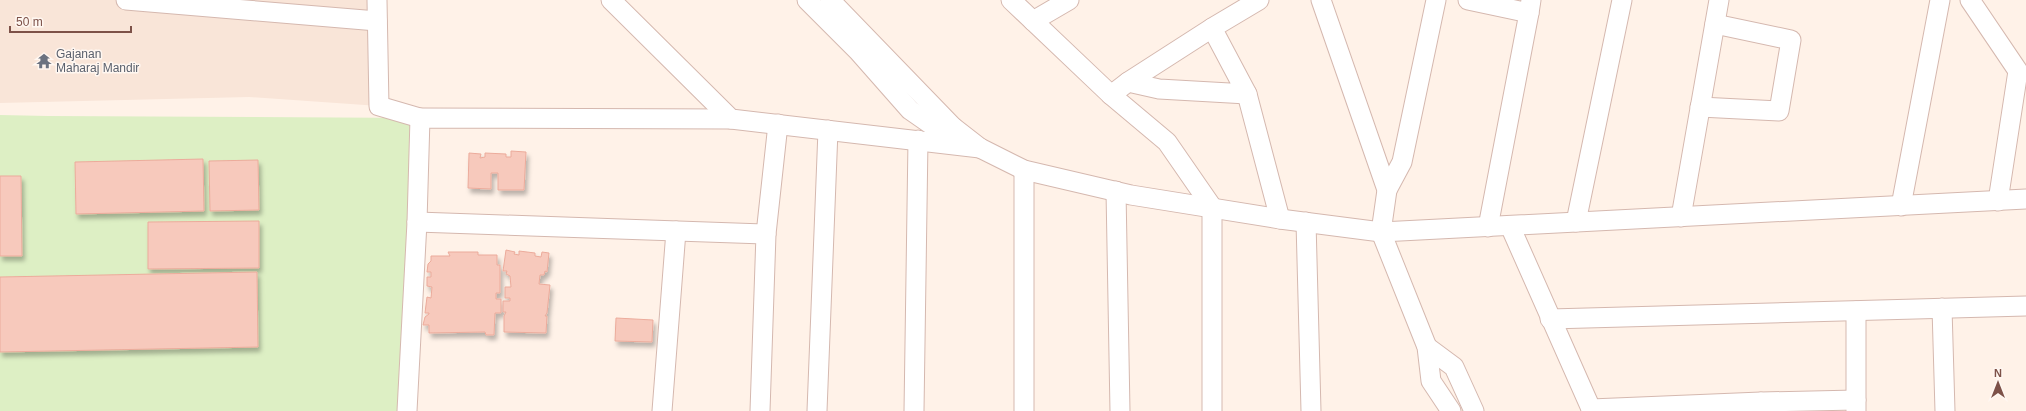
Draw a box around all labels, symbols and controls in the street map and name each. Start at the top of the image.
scale bar [10,8,131,34]
text: 50 m [16,15,43,29]
place label: Gajanan Maharaj Mandir [56,47,139,75]
temple icon: Gajanan Maharaj Mandir [35,52,53,70]
north arrow [1978,363,2018,403]
text: N [1994,367,2002,379]

